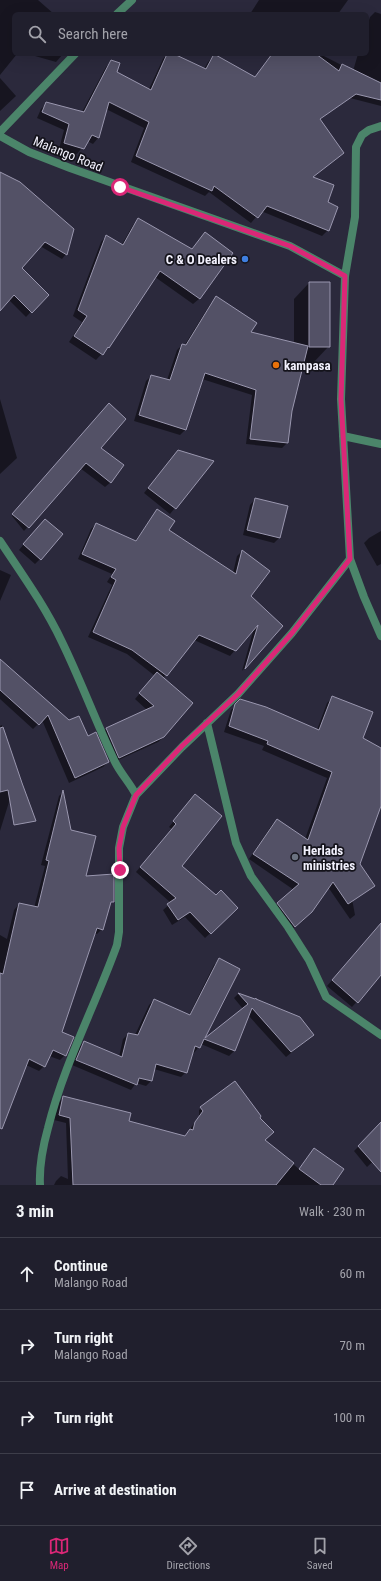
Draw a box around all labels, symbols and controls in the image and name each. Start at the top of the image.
search box [12,12,369,56]
icon: search [26,23,48,45]
text: Search here [58,25,128,43]
street label: Malango Road [31,133,105,175]
route start [111,178,129,196]
place label: C & O Dealers [166,252,237,267]
marker: C & O Dealers [240,254,250,264]
place label: kampasa [284,358,331,373]
marker: kampasa [271,360,281,370]
place label: Herlads ministries [303,843,355,873]
marker: Herlads ministries [290,852,300,862]
route end [111,861,129,879]
text: 3 min [16,1201,54,1221]
text: Walk · 230 m [299,1204,365,1219]
text: Continue [54,1257,108,1275]
icon: ahead [16,1263,38,1285]
text: 60 m [339,1266,365,1281]
text: Malango Road [54,1275,128,1290]
text: Turn right [54,1329,113,1347]
icon: right [16,1335,38,1357]
text: 70 m [339,1338,365,1353]
text: Malango Road [54,1347,128,1362]
icon: right [16,1407,38,1429]
text: Turn right [54,1409,113,1427]
text: 100 m [333,1410,365,1425]
icon: arrive [16,1479,38,1501]
text: Arrive at destination [54,1481,177,1499]
tab: Map [48,1535,70,1572]
tab: Directions [166,1535,210,1572]
tab: Saved [307,1535,333,1572]

